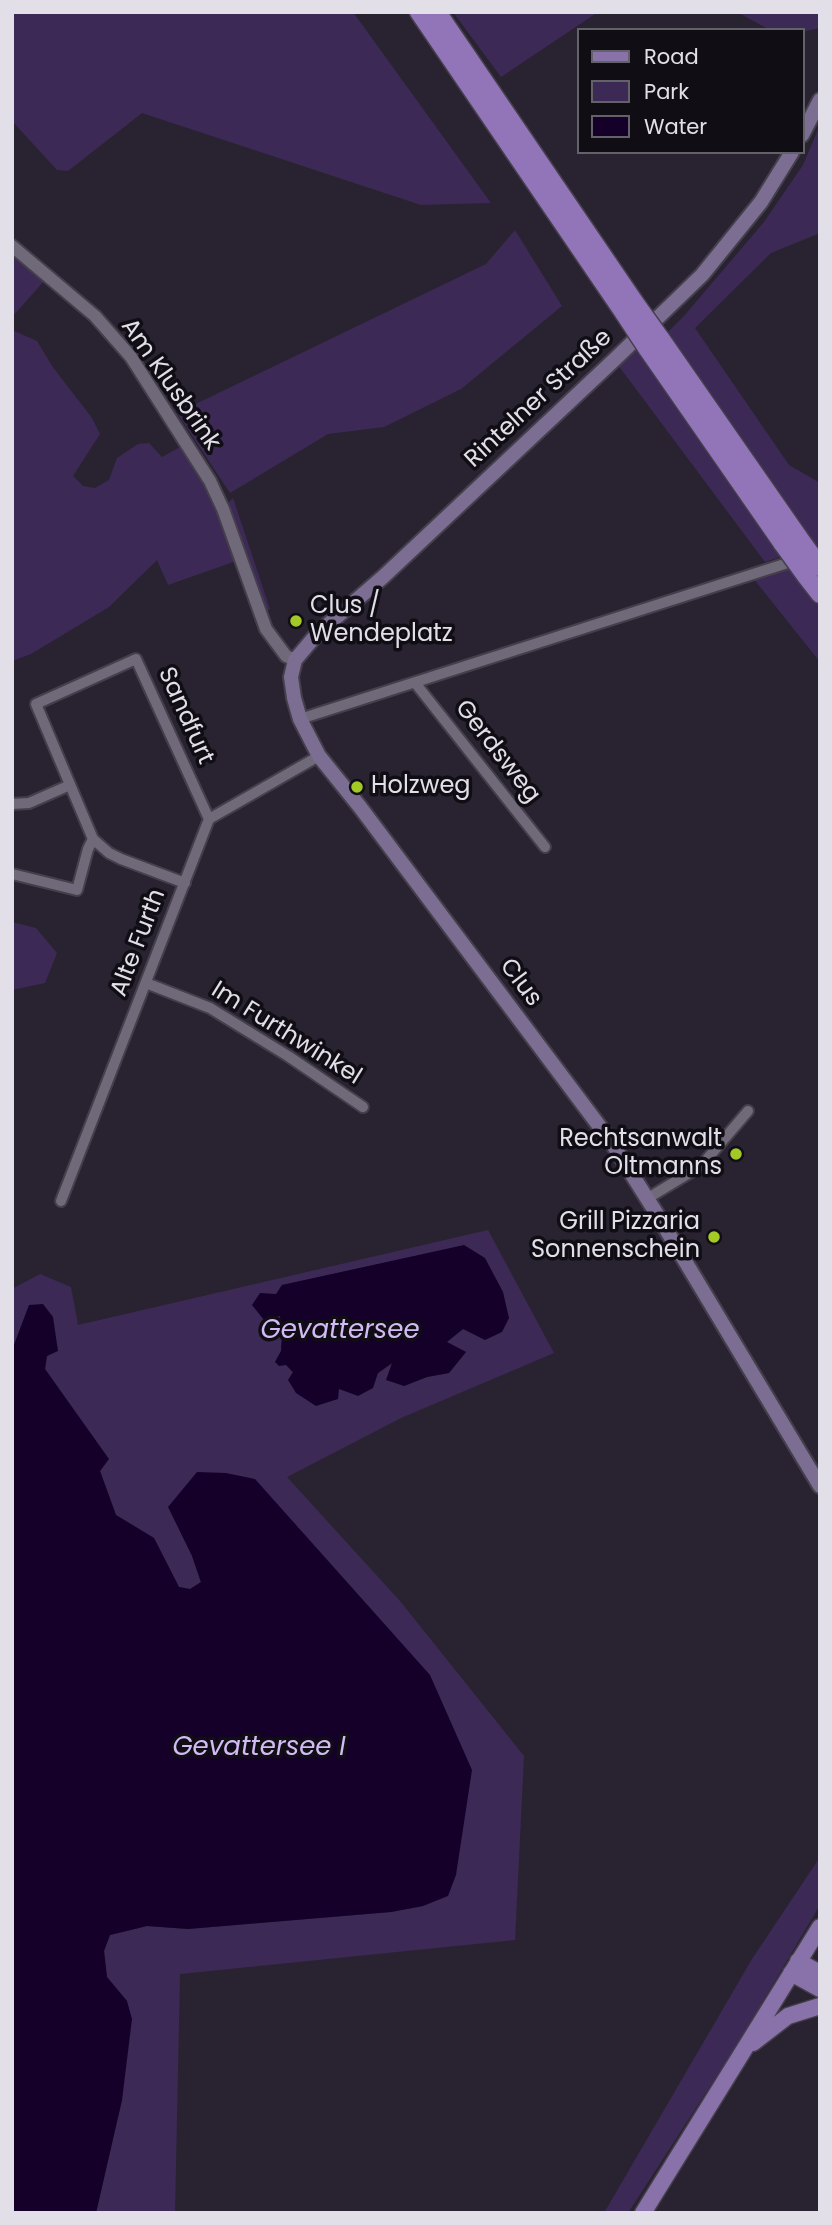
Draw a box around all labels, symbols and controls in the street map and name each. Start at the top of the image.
legend [576,28,804,154]
text: Road [644,42,699,71]
text: Park [644,77,689,106]
text: Water [644,112,707,141]
street label: Am Klusbrink [114,314,226,456]
street label: Rintelner Straße [460,324,618,474]
place label: Clus / Wendeplatz [310,593,453,649]
marker: Clus / Wendeplatz [288,613,304,629]
street label: Sandfurt [151,663,219,769]
street label: Gerdsweg [448,695,546,809]
place label: Holzweg [371,773,471,801]
marker: Holzweg [349,779,365,795]
street label: Alte Furth [105,885,173,1001]
street label: Clus [493,953,547,1013]
street label: Im Furthwinkel [206,976,366,1092]
place label: Rechtsanwalt Oltmanns [559,1126,722,1182]
marker: Rechtsanwalt Oltmanns [728,1146,744,1162]
place label: Grill Pizzaria Sonnenschein [531,1209,700,1265]
marker: Grill Pizzaria Sonnenschein [706,1229,722,1245]
water label: Gevattersee [260,1315,420,1347]
water label: Gevattersee I [172,1732,346,1764]

